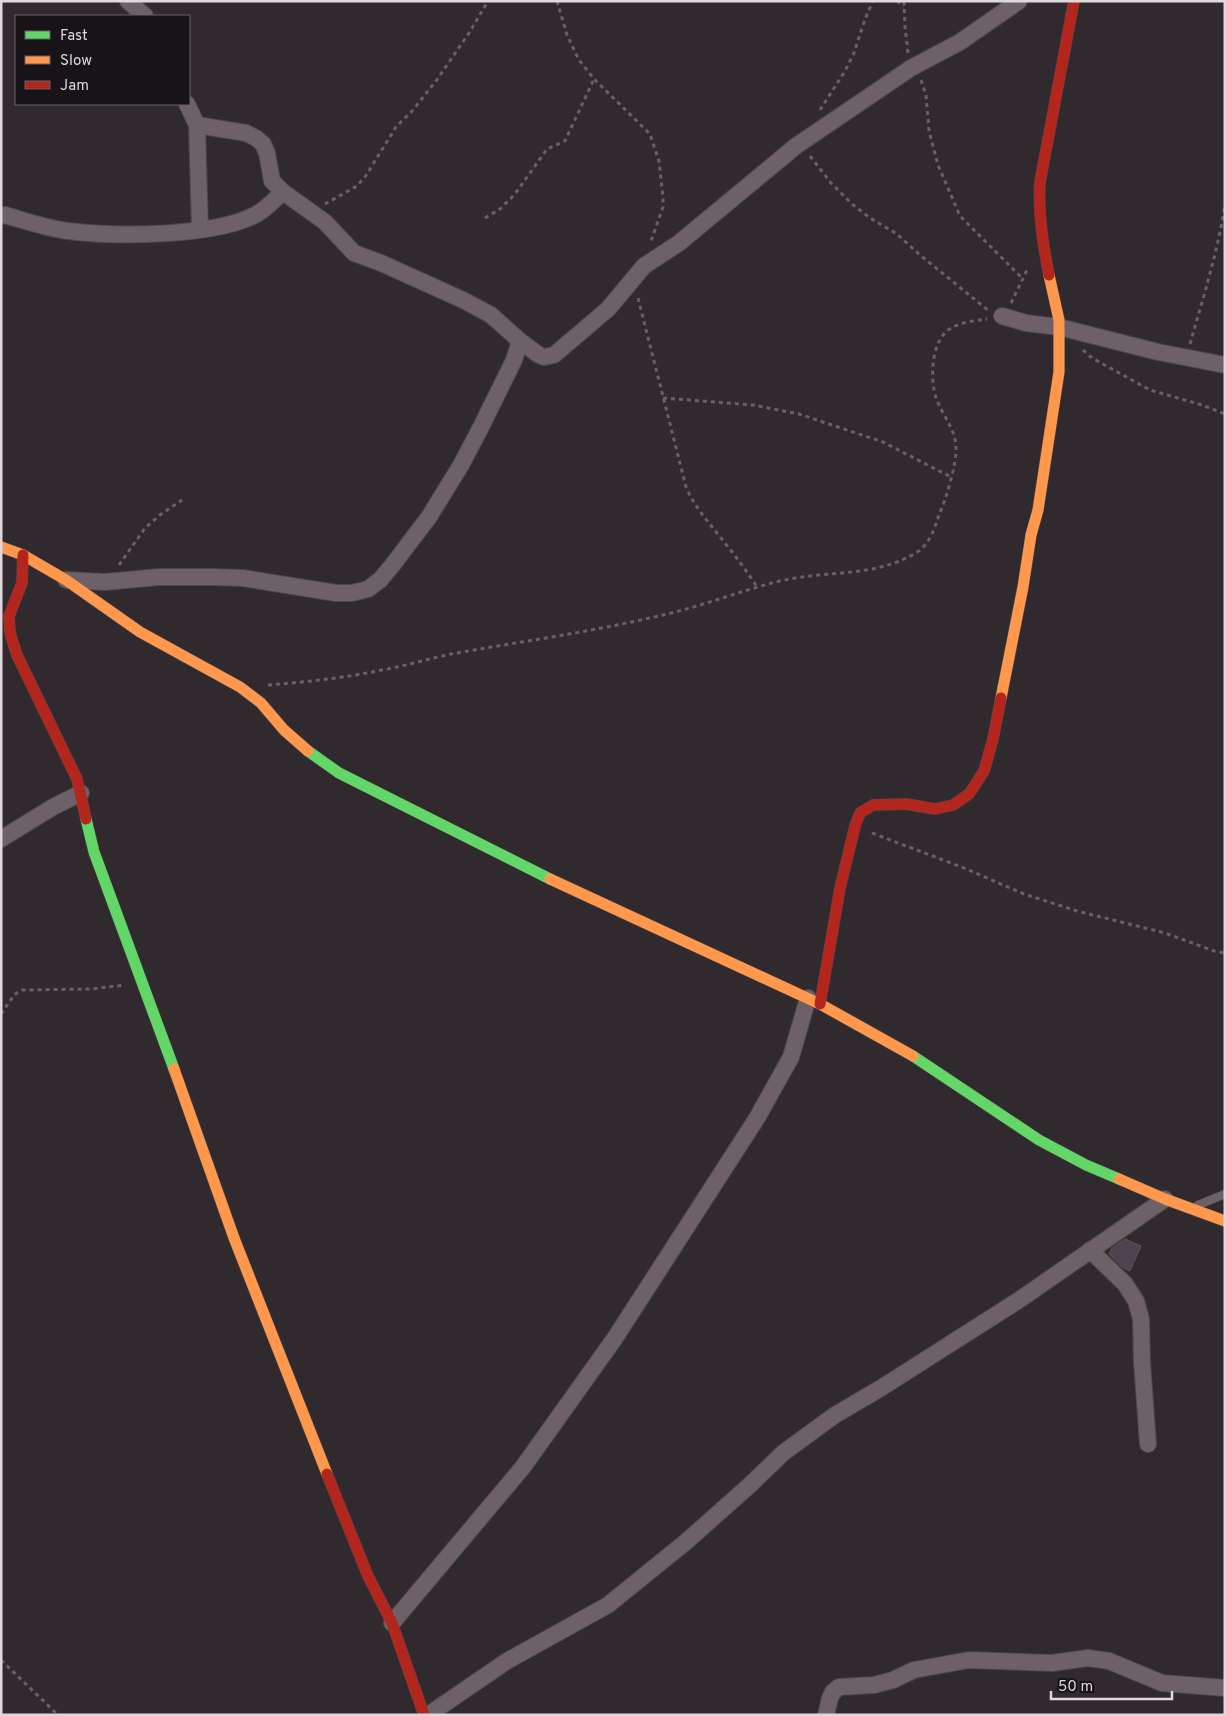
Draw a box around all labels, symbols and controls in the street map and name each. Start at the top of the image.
legend [15,15,190,105]
text: Fast [60,27,88,46]
text: Slow [60,52,92,71]
text: Jam [60,77,89,96]
scale bar [1051,1668,1172,1700]
text: 50 m [1058,1678,1093,1697]

